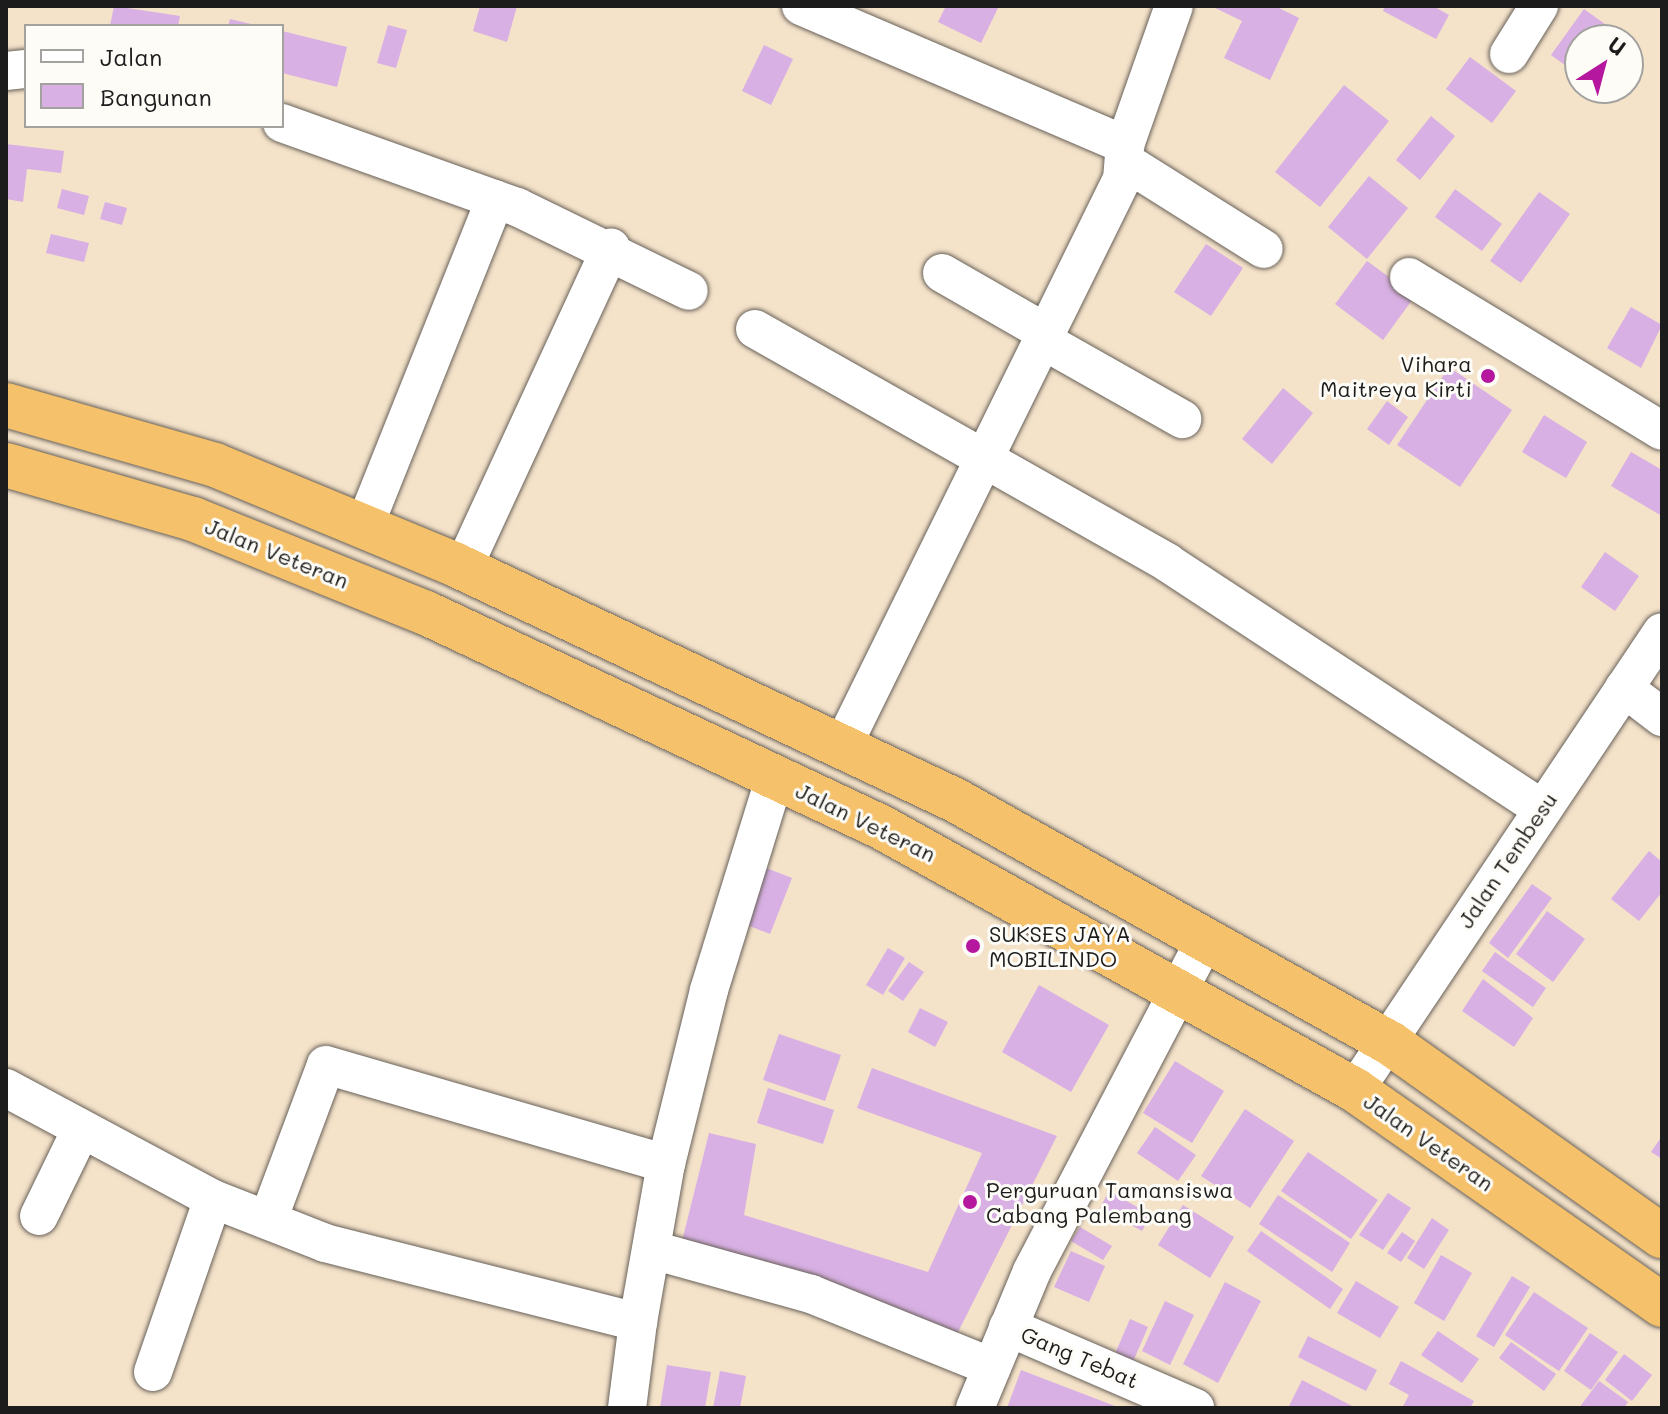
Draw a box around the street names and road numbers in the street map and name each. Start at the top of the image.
street label: Jalan Veteran [201,512,353,594]
street label: Jalan Veteran [792,777,940,867]
street label: Jalan Tembesu [1452,787,1562,933]
street label: Jalan Veteran [1359,1088,1499,1196]
street label: Gang Tebat [1017,1320,1143,1394]

